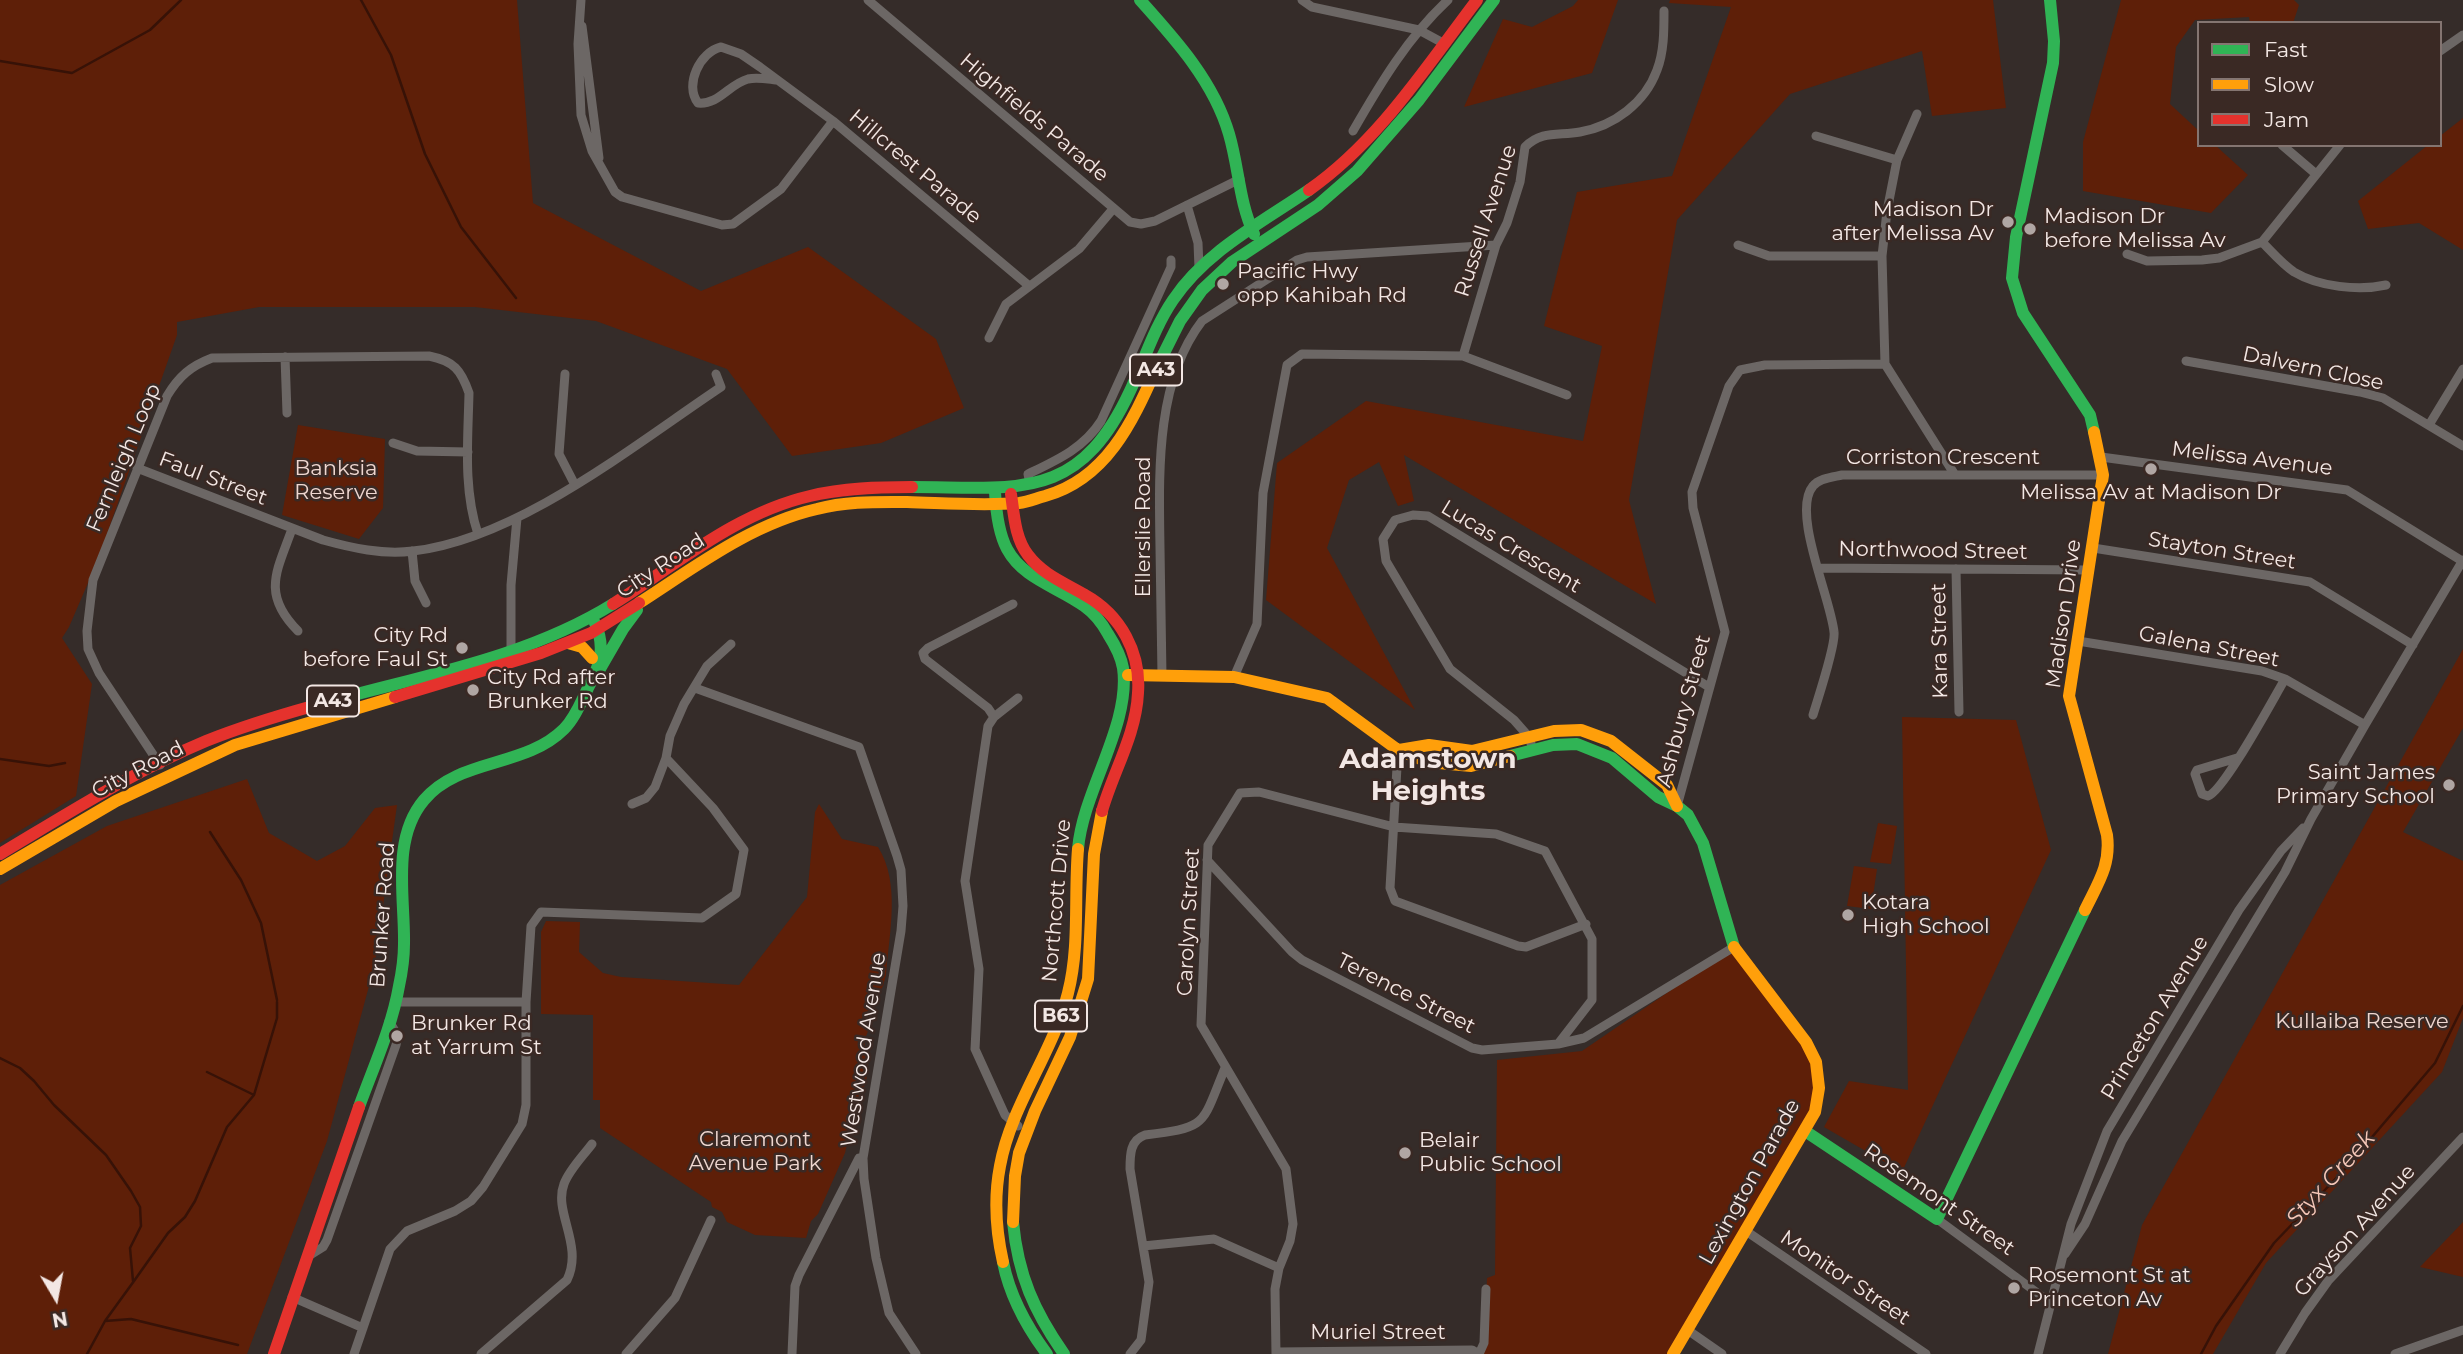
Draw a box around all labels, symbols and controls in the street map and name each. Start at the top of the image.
legend [2197,21,2442,147]
text: Fast [2264,37,2308,62]
street label: Highfields Parade [954,48,1114,188]
text: Slow [2264,72,2314,97]
street label: Hillcrest Parade [844,104,986,230]
text: Jam [2264,107,2309,132]
street label: Russell Avenue [1450,142,1522,300]
place label: Madison Dr after Melissa Av [1831,197,1994,247]
place label: Madison Dr before Melissa Av [2044,204,2226,254]
marker: Madison Dr after Melissa Av [2000,214,2016,230]
marker: Madison Dr before Melissa Av [2022,221,2038,237]
place label: Pacific Hwy opp Kahibah Rd [1237,259,1407,309]
marker: Pacific Hwy opp Kahibah Rd [1215,276,1231,292]
street label: Dalvern Close [2240,342,2386,396]
road number: A43 [1130,354,1182,386]
street label: Fernleigh Loop [81,380,167,536]
street label: Melissa Avenue [2170,437,2334,481]
street label: Corriston Crescent [1846,445,2040,471]
street label: Faul Street [155,447,271,511]
park label: Banksia Reserve [294,456,378,506]
street label: Ellerslie Road [1131,456,1157,598]
marker: Melissa Av at Madison Dr [2143,461,2159,477]
place label: Melissa Av at Madison Dr [2020,480,2282,506]
street label: Lucas Crescent [1436,495,1586,599]
street label: Stayton Street [2146,527,2298,575]
street label: City Road [612,528,710,604]
street label: Northwood Street [1838,537,2028,565]
street label: Madison Drive [2041,538,2087,690]
street label: Kara Street [1926,583,1954,699]
street label: Galena Street [2137,621,2281,673]
place label: City Rd before Faul St [303,623,448,673]
street label: Ashbury Street [1652,632,1716,790]
marker: City Rd before Faul St [454,640,470,656]
place label: City Rd after Brunker Rd [487,665,616,715]
marker: City Rd after Brunker Rd [465,682,481,698]
road number: A43 [307,686,359,716]
street label: City Road [88,736,188,804]
district label: Adamstown Heights [1339,743,1517,809]
place label: Saint James Primary School [2276,760,2435,810]
marker: Saint James Primary School [2441,777,2457,793]
street label: Northcott Drive [1037,818,1077,984]
street label: Brunker Road [365,841,401,989]
street label: Carolyn Street [1173,847,1205,997]
place label: Kotara High School [1862,890,1990,940]
marker: Kotara High School [1840,907,1856,923]
street label: Princeton Avenue [2096,931,2214,1105]
street label: Terence Street [1333,948,1479,1040]
street label: Westwood Avenue [836,951,892,1149]
road number: B63 [1035,1000,1087,1032]
park label: Kullaiba Reserve [2275,1009,2449,1035]
place label: Brunker Rd at Yarrum St [411,1011,542,1061]
marker: Brunker Rd at Yarrum St [389,1028,405,1044]
street label: Lexington Parade [1694,1095,1806,1269]
water label: Styx Creek [2281,1125,2381,1233]
park label: Claremont Avenue Park [689,1127,821,1177]
place label: Belair Public School [1419,1128,1562,1178]
street label: Rosemont Street [1859,1139,2019,1261]
marker: Belair Public School [1397,1145,1413,1161]
street label: Grayson Avenue [2289,1160,2421,1302]
street label: Monitor Street [1775,1225,1915,1331]
north arrow [21,1263,91,1333]
place label: Rosemont St at Princeton Av [2028,1263,2191,1313]
marker: Rosemont St at Princeton Av [2006,1280,2022,1296]
text: N [50,1307,69,1332]
street label: Muriel Street [1310,1320,1446,1346]

